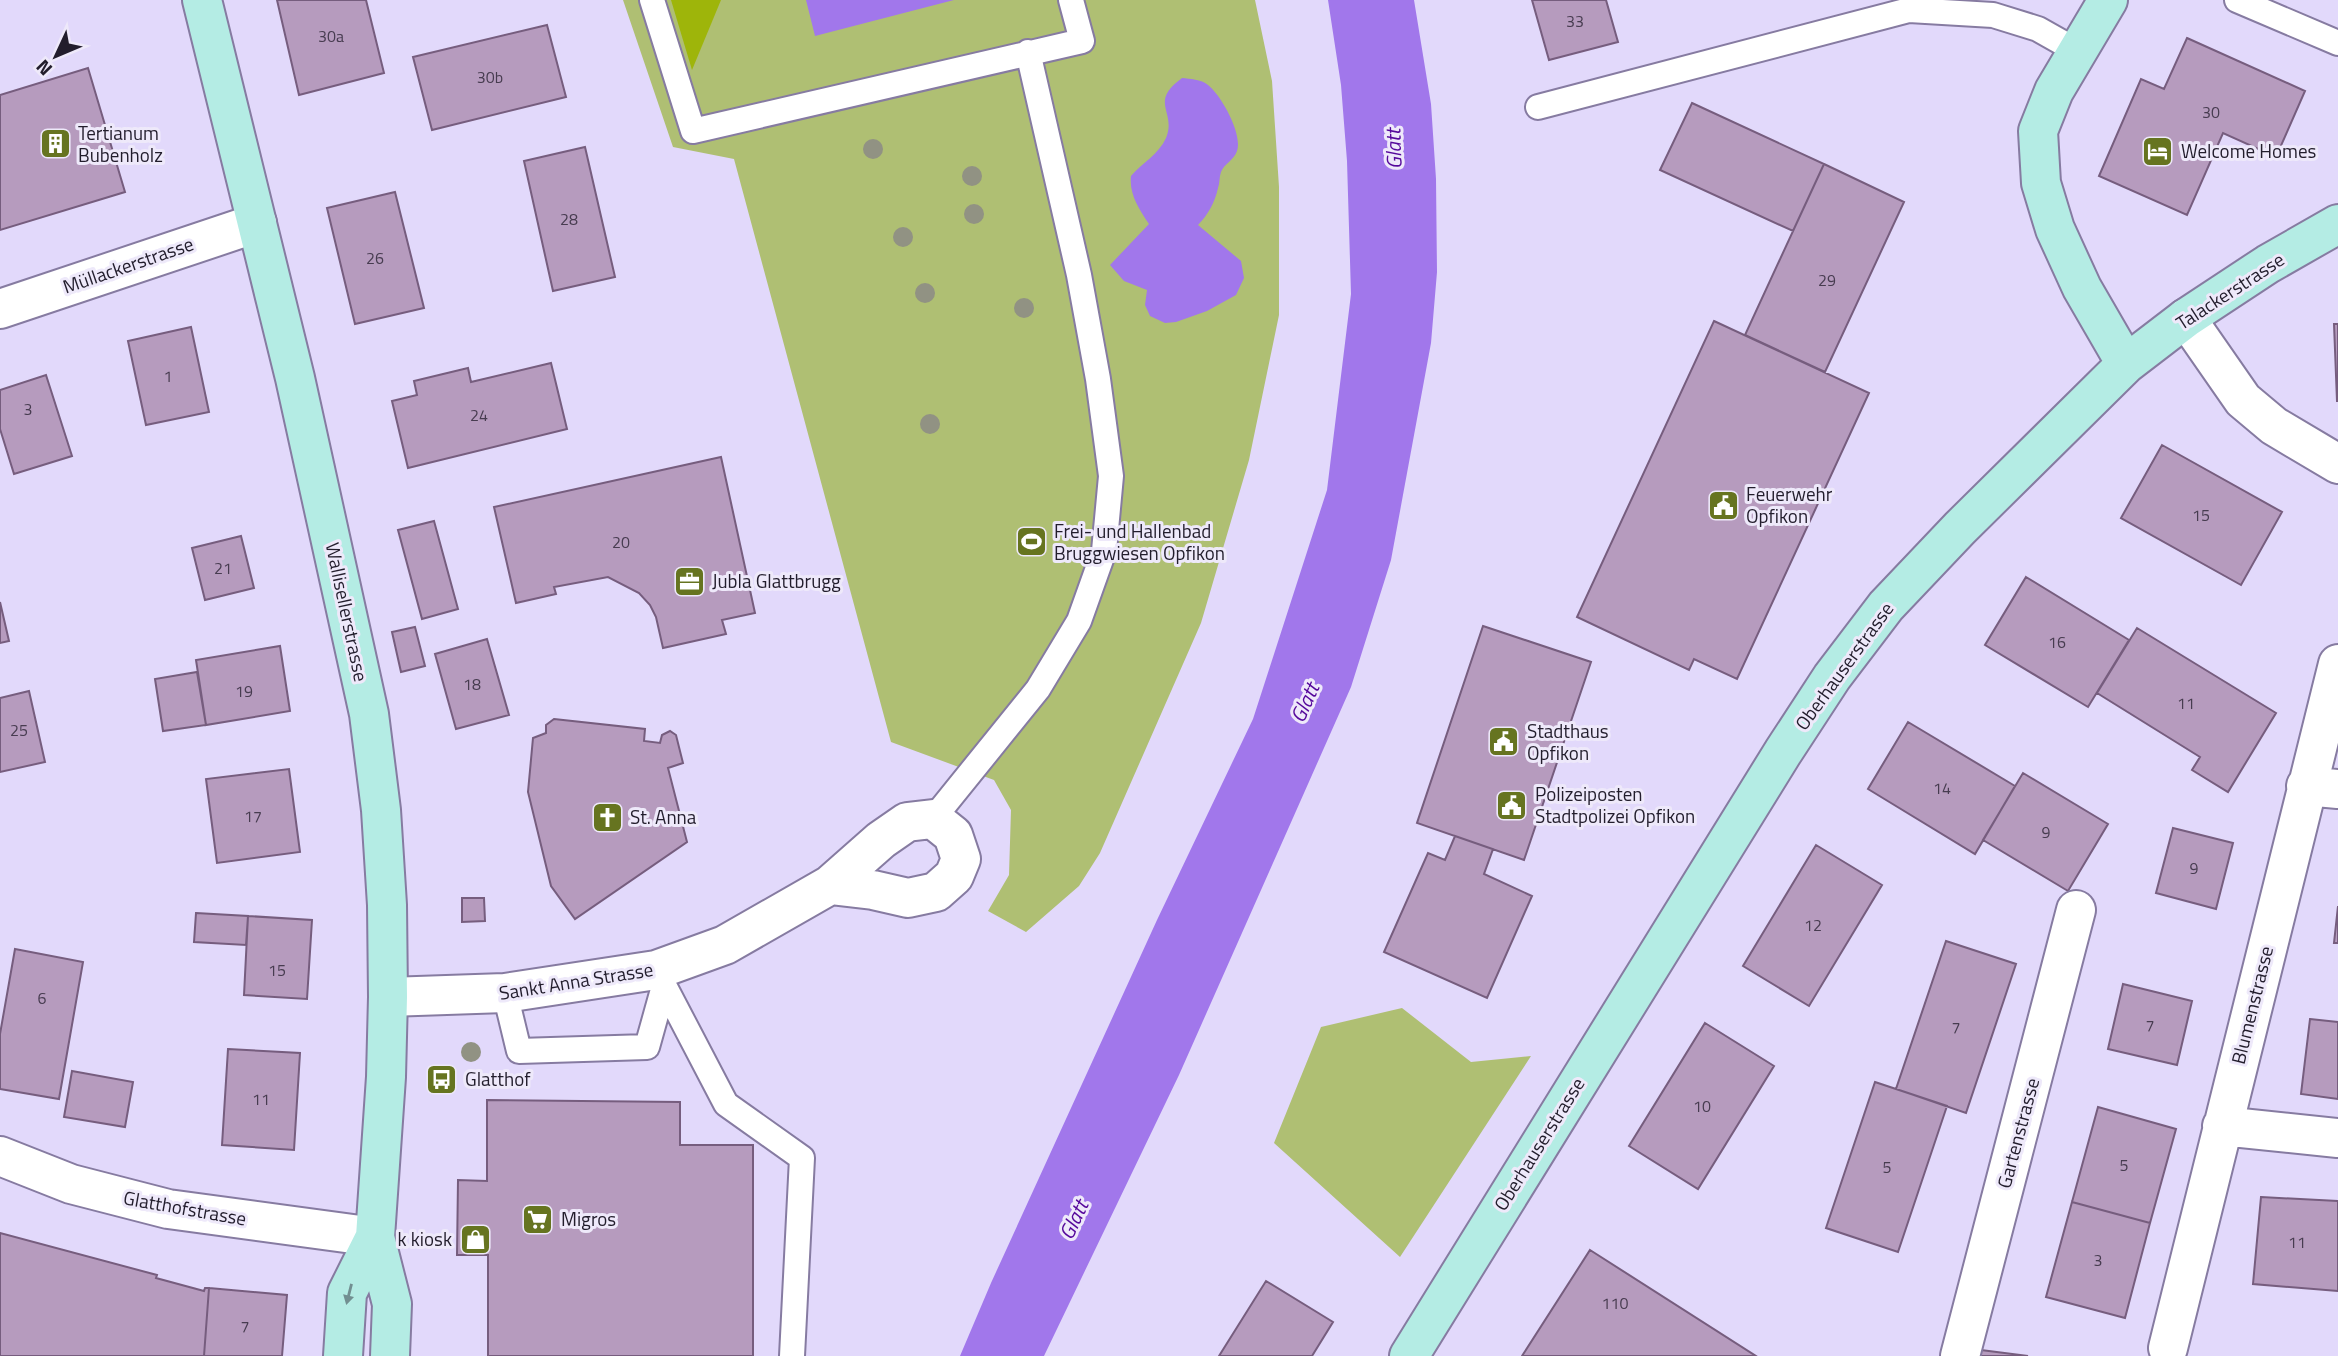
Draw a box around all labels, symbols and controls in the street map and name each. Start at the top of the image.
house number: 33 [1566,9,1584,33]
north arrow [21,21,91,91]
house number: 30a [318,24,344,48]
text: N [28,53,58,83]
house number: 30b [477,65,503,89]
house number: 30 [2202,100,2220,124]
place label: Tertianum Bubenholz [78,118,163,169]
water label: Glatt [1376,126,1410,170]
building icon: Tertianum Bubenholz [38,127,72,161]
hotel icon: Welcome Homes [2141,134,2175,168]
place label: Welcome Homes [2181,136,2317,165]
house number: 28 [560,207,578,231]
street label: Müllackerstrasse [59,229,197,300]
street label: Talackerstrasse [2170,245,2290,336]
house number: 26 [366,246,384,270]
house number: 29 [1818,268,1836,292]
house number: 1 [164,364,172,388]
house number: 3 [24,397,32,421]
house number: 24 [470,403,488,427]
place label: Feuerwehr Opfikon [1746,479,1833,530]
public building icon: Feuerwehr Opfikon [1706,488,1740,522]
house number: 15 [2192,503,2210,527]
place label: Frei- und Hallenbad Bruggwiesen Opfikon [1054,516,1225,567]
sports icon: Frei- und Hallenbad Bruggwiesen Opfikon [1014,525,1048,559]
house number: 20 [612,530,630,554]
street label: Wallisellerstrasse [319,540,376,684]
house number: 21 [214,556,232,580]
office icon: Jubla Glattbrugg [672,564,706,598]
place label: Jubla Glattbrugg [712,566,841,595]
street label: Oberhauserstrasse [1787,596,1900,736]
house number: 16 [2048,630,2066,654]
house number: 18 [463,672,481,696]
water label: Glatt [1281,676,1328,728]
house number: 19 [235,679,253,703]
house number: 11 [2177,691,2195,715]
place label: Stadthaus Opfikon [1527,716,1609,767]
house number: 25 [10,718,28,742]
public building icon: Stadthaus Opfikon [1487,725,1521,759]
house number: 14 [1933,776,1951,800]
place label: Polizeiposten Stadtpolizei Opfikon [1535,779,1695,830]
public building icon: Polizeiposten Stadtpolizei Opfikon [1495,788,1529,822]
church icon: St. Anna [590,800,624,834]
place label: St. Anna [630,802,697,831]
house number: 17 [244,804,262,828]
house number: 9 [2042,820,2051,844]
house number: 9 [2190,856,2199,880]
house number: 12 [1804,913,1822,937]
street label: Blumenstrasse [2223,943,2280,1067]
street label: Sankt Anna Strasse [497,954,655,1007]
house number: 15 [268,958,286,982]
house number: 6 [38,986,47,1010]
house number: 7 [2146,1013,2154,1037]
house number: 7 [1952,1015,1960,1039]
bus stop icon: Glatthof [425,1062,459,1096]
place label: Glatthof [465,1064,531,1093]
street label: Oberhauserstrasse [1486,1071,1591,1216]
street label: Gartenstrasse [1989,1074,2046,1191]
house number: 11 [252,1087,270,1111]
house number: 10 [1693,1094,1711,1118]
house number: 5 [2120,1153,2129,1177]
house number: 5 [1883,1155,1892,1179]
street label: Glatthofstrasse [121,1182,249,1233]
water label: Glatt [1050,1192,1097,1245]
supermarket icon: Migros [521,1202,555,1236]
place label: Migros [561,1204,616,1233]
shop icon: k kiosk [458,1222,492,1256]
place label: k kiosk [397,1224,452,1253]
house number: 11 [2288,1230,2306,1254]
house number: 3 [2094,1248,2102,1272]
one-way arrow [343,1283,354,1305]
house number: 110 [1602,1291,1628,1315]
house number: 7 [241,1314,249,1338]

